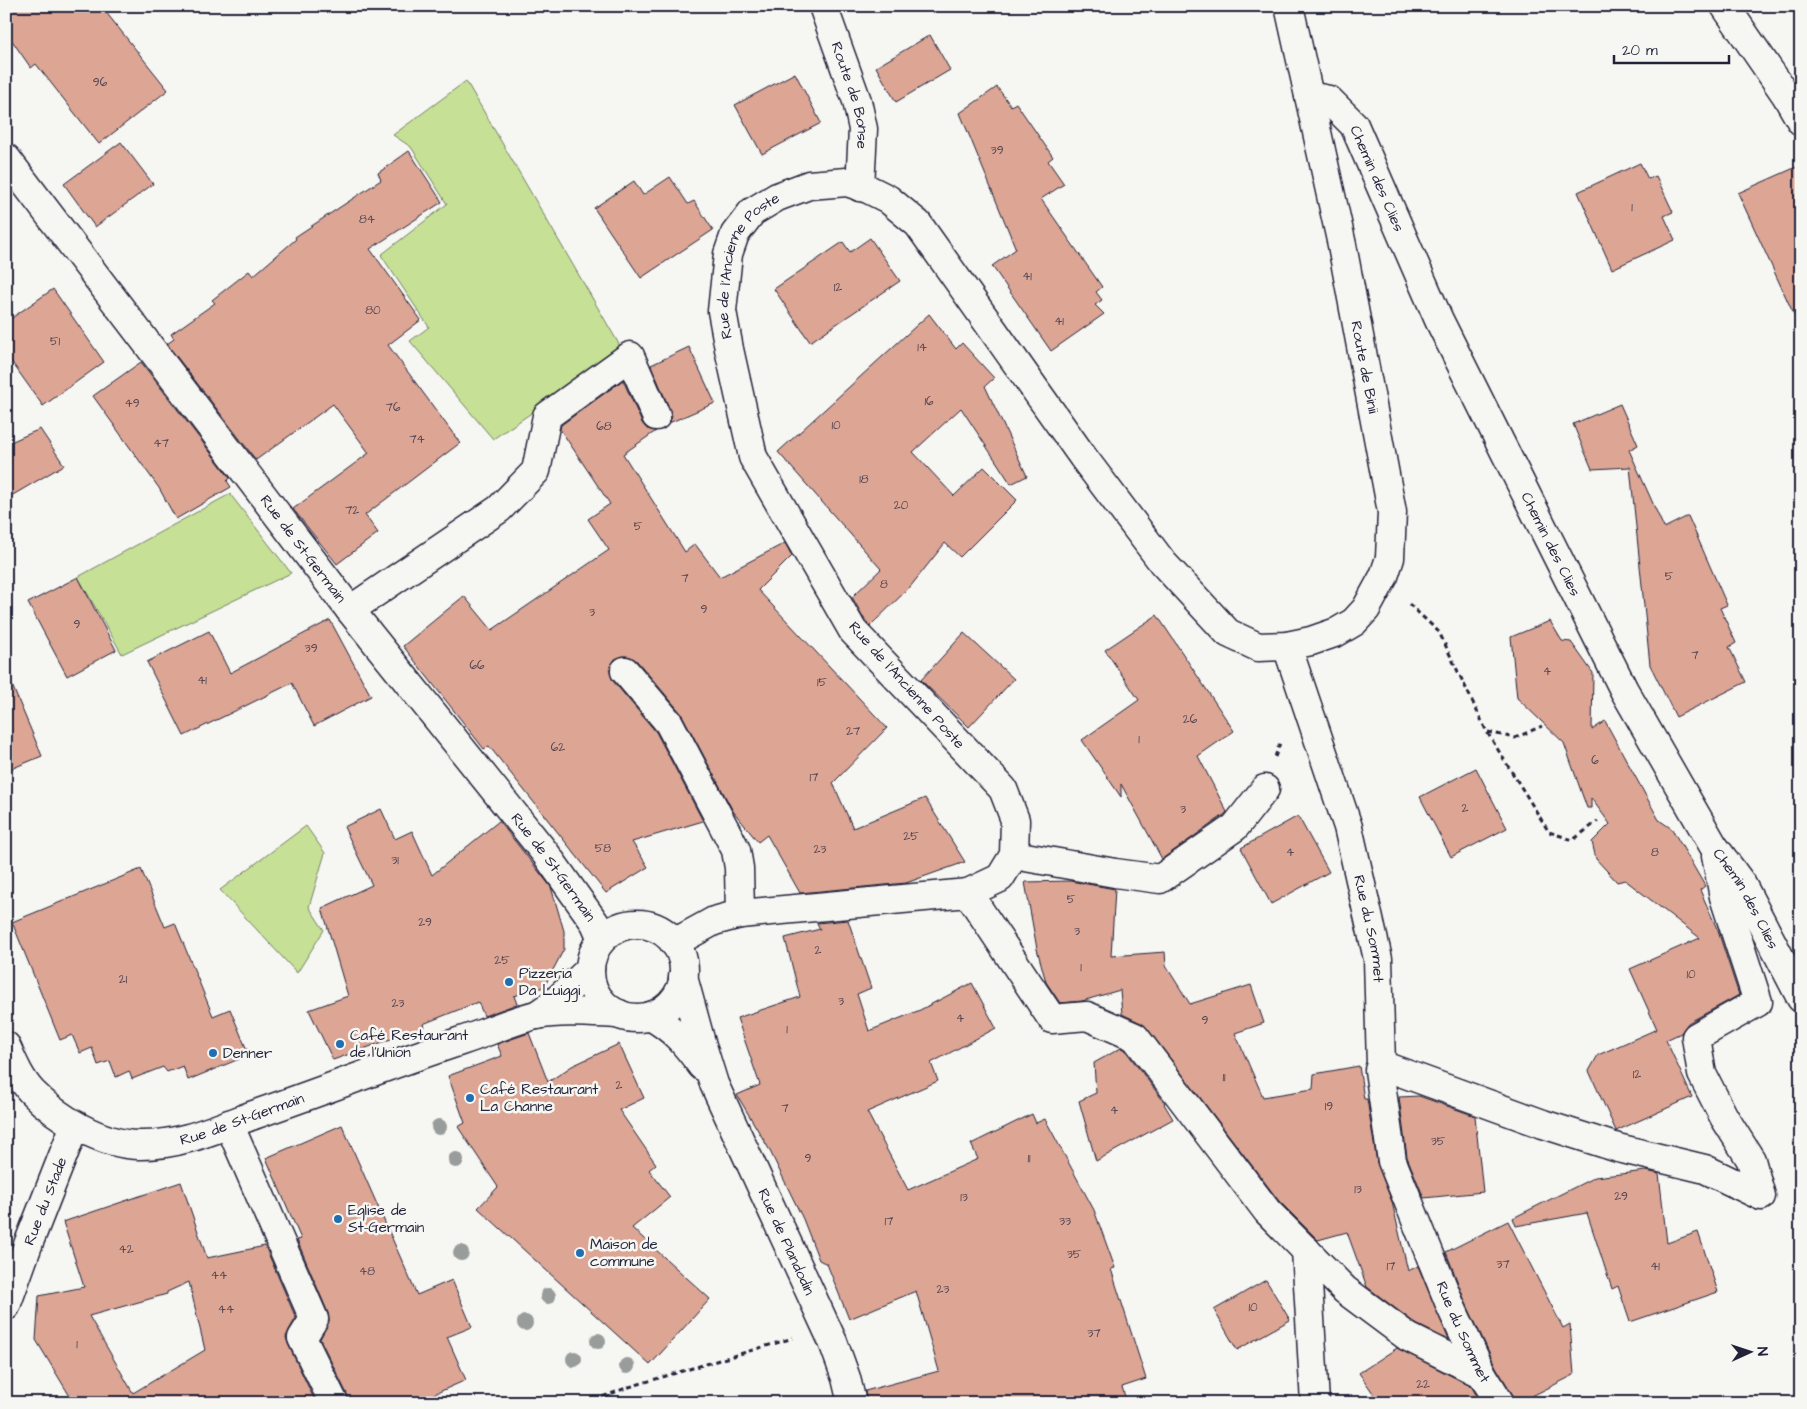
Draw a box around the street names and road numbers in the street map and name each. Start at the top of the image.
street label: Route de Bonse [826,39,873,150]
street label: Chemin des Clies [1344,122,1409,235]
street label: Rue de l'Ancienne Poste [712,188,784,341]
street label: Route de Binii [1345,319,1384,416]
street label: Chemin des Clies [1516,489,1586,600]
street label: Rue de St-Germain [255,491,351,608]
street label: Rue de l'Ancienne Poste [844,617,970,754]
street label: Rue de St-Germain [506,809,601,926]
street label: Chemin des Clies [1708,844,1784,953]
street label: Rue du Sommet [1348,873,1389,983]
street label: Rue de St-Germain [178,1088,308,1151]
street label: Rue du Stade [19,1154,72,1248]
street label: Rue de Plandodin [753,1185,820,1299]
street label: Rue du Sommet [1431,1278,1495,1387]

